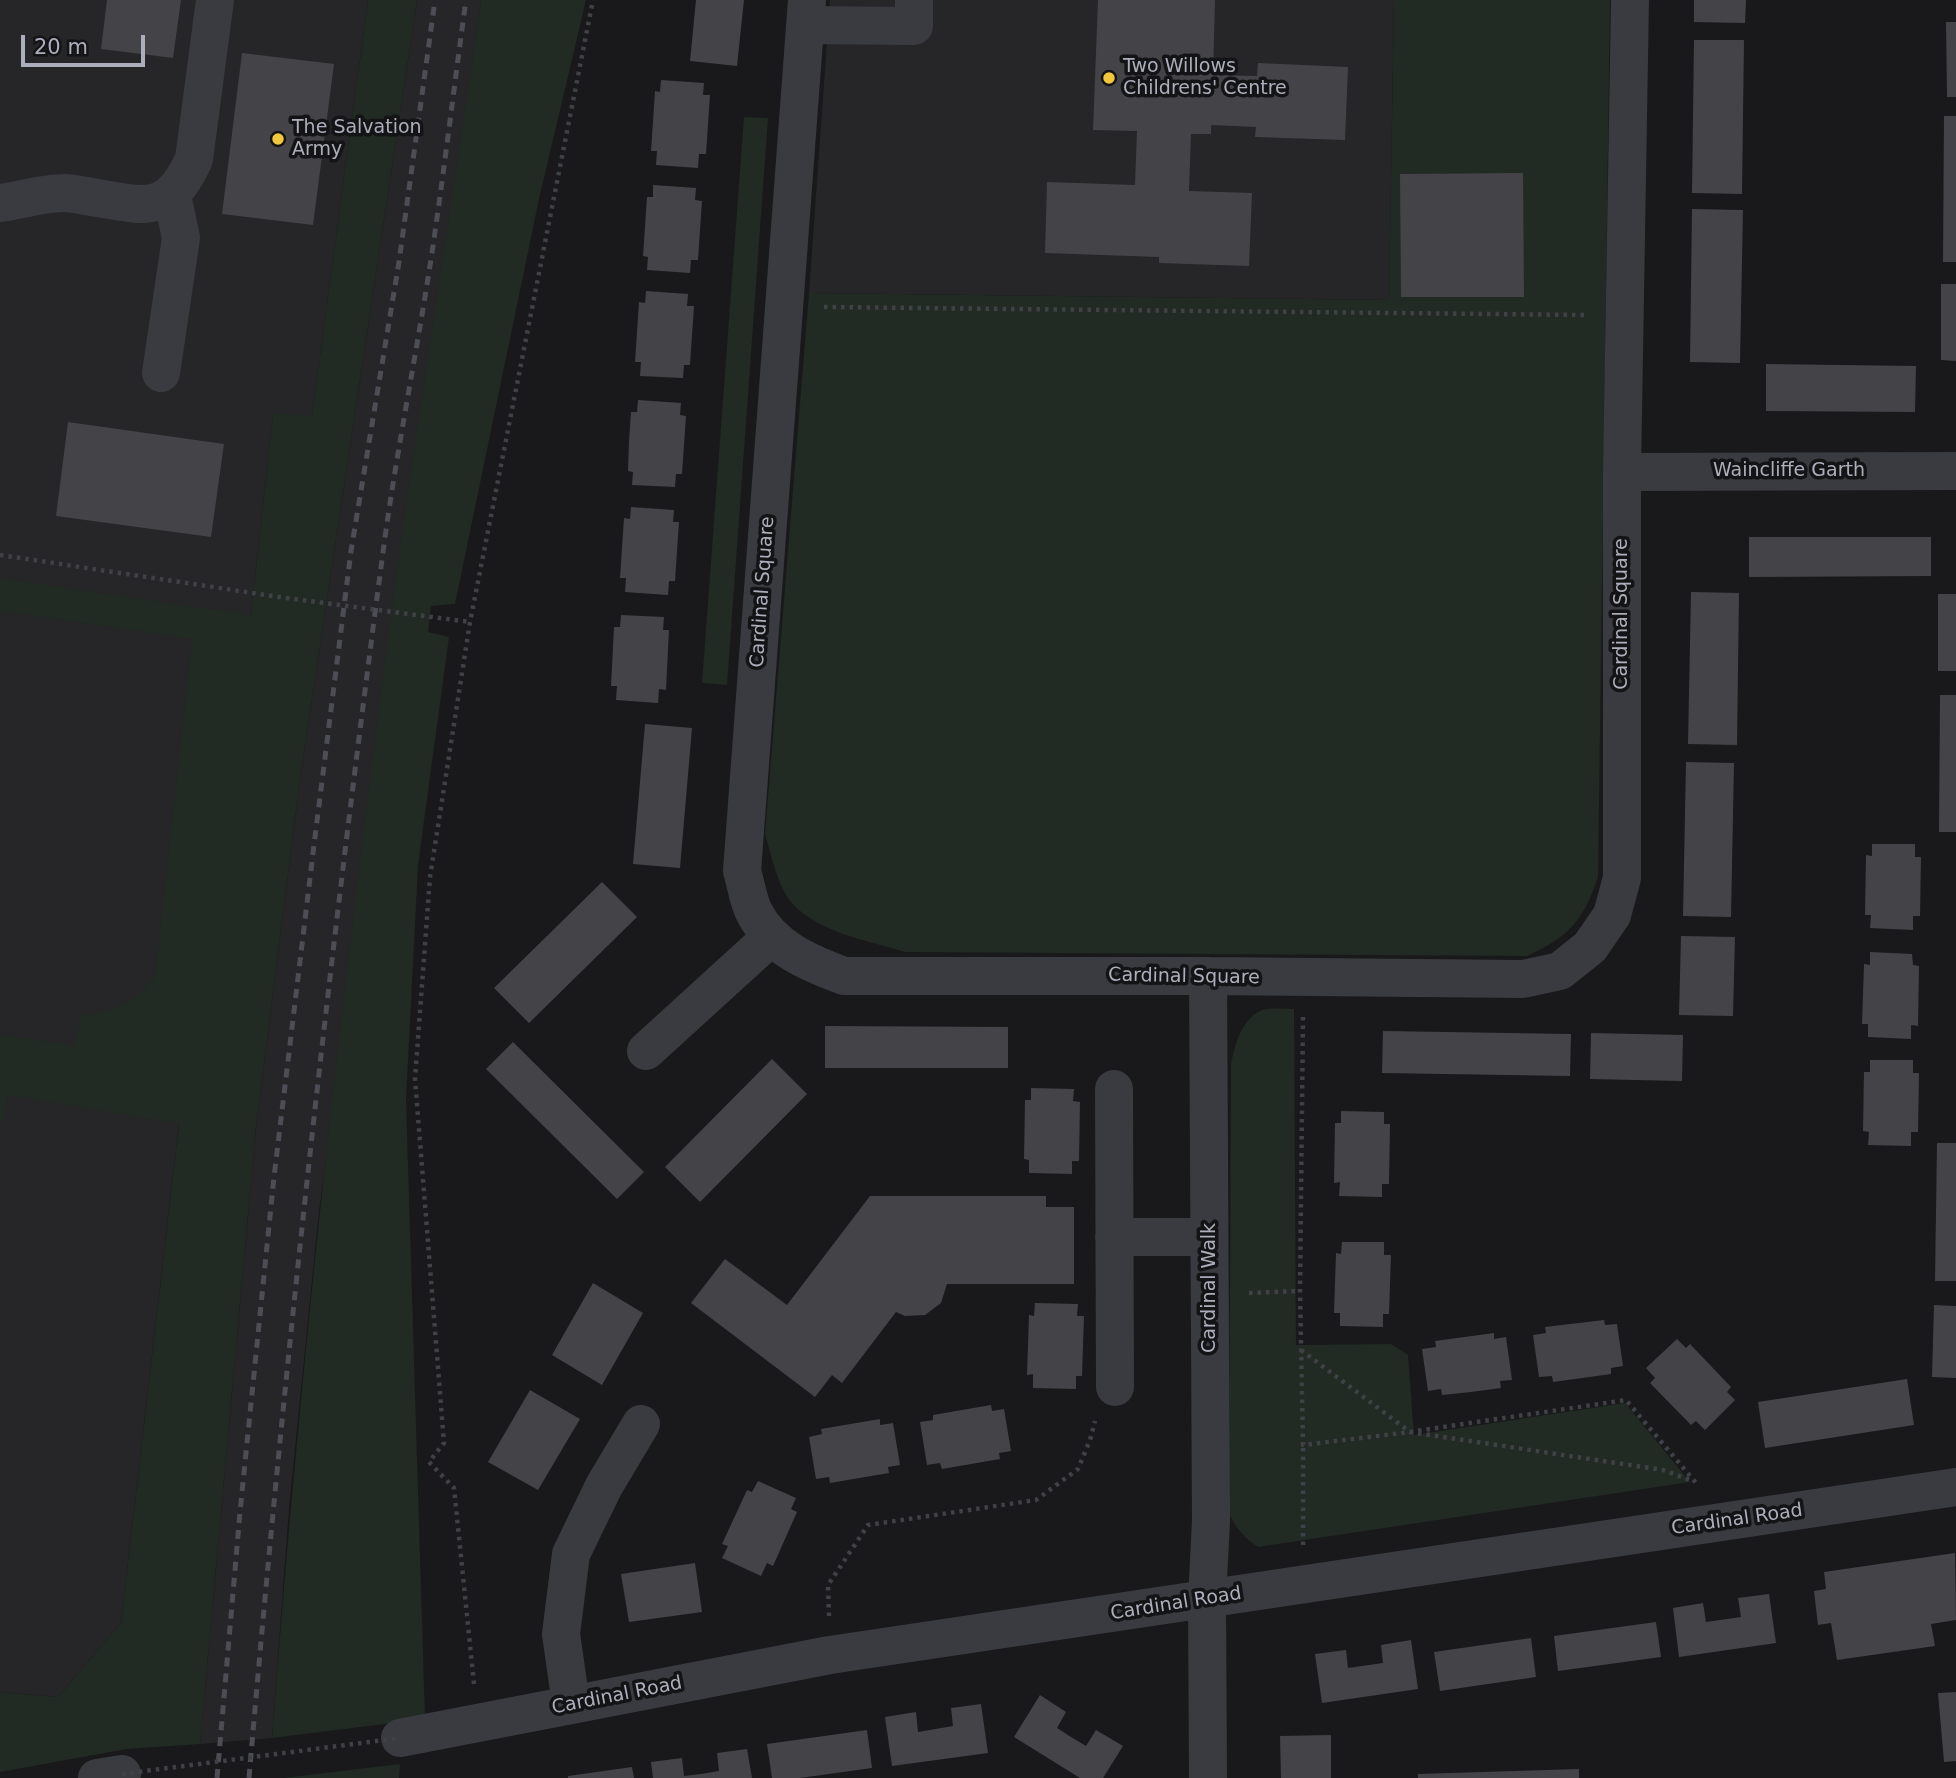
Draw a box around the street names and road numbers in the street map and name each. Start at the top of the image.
street label: Waincliffe Garth [1713,460,1865,482]
street label: Cardinal Square [746,516,780,668]
street label: Cardinal Square [1611,538,1633,690]
street label: Cardinal Square [1108,964,1260,990]
street label: Cardinal Walk [1199,1223,1221,1353]
street label: Cardinal Road [1670,1499,1804,1541]
street label: Cardinal Road [1109,1582,1243,1626]
street label: Cardinal Road [550,1672,684,1720]

